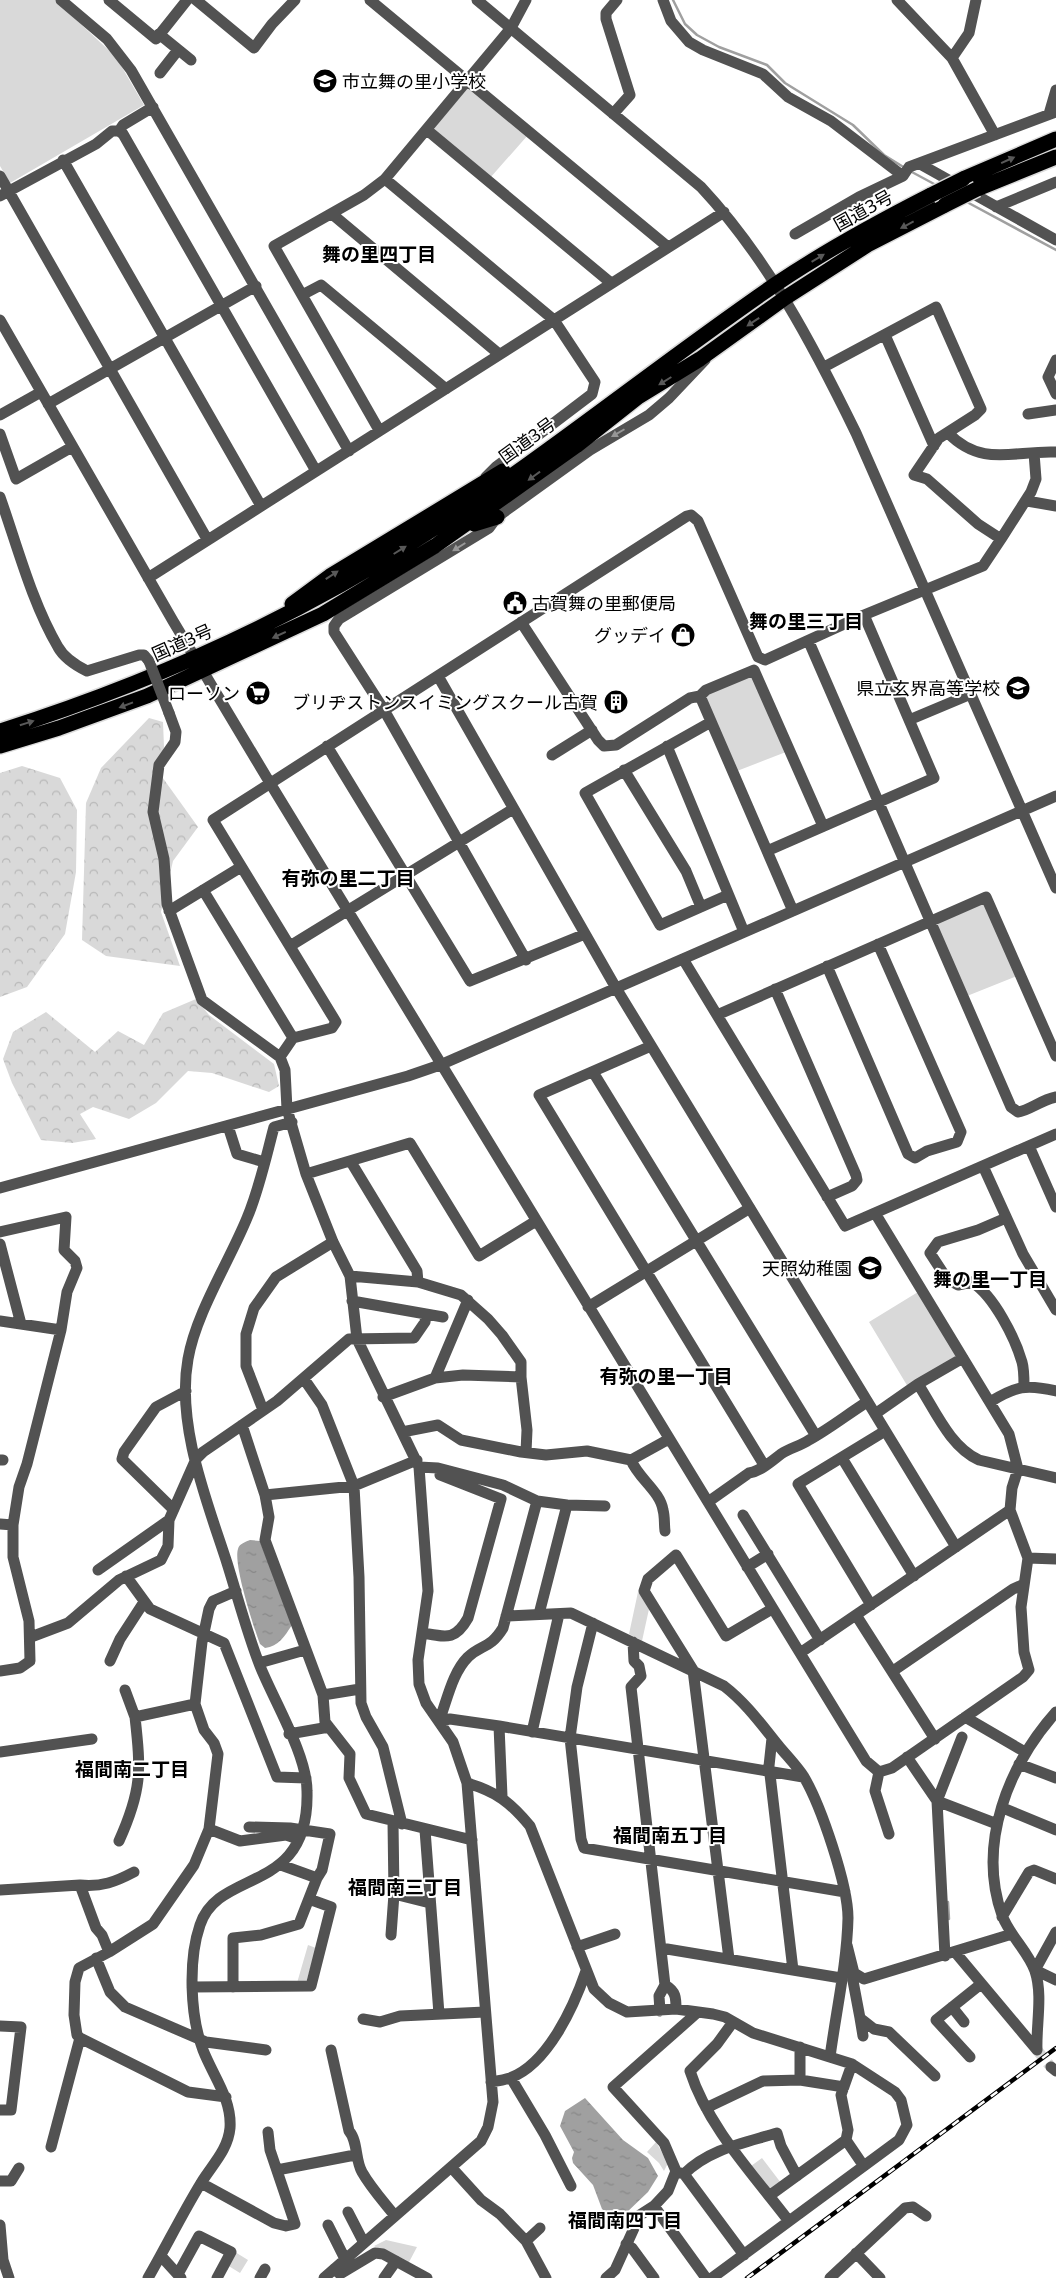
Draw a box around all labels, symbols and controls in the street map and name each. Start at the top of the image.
school or university icon: 市立舞の里小学校 [312,68,338,94]
place label: 市立舞の里小学校 [342,69,486,93]
one-way arrow [1001,155,1015,163]
street label: 国道3号 [829,184,897,236]
one-way arrow [900,221,914,229]
district label: 舞の里四丁目 [322,241,436,267]
one-way arrow [811,254,824,263]
one-way arrow [746,317,760,326]
one-way arrow [658,376,671,385]
street label: 国道3号 [494,411,560,469]
one-way arrow [612,429,625,438]
one-way arrow [527,471,540,481]
one-way arrow [453,542,466,552]
one-way arrow [394,545,407,554]
one-way arrow [325,570,339,579]
public building icon: 古賀舞の里郵便局 [502,590,528,616]
place label: 古賀舞の里郵便局 [532,591,676,615]
district label: 舞の里三丁目 [749,608,863,634]
street label: 国道3号 [148,618,216,666]
shop icon: グッデイ [670,622,696,648]
place label: グッデイ [594,623,666,647]
one-way arrow [271,631,286,639]
school or university icon: 県立玄界高等学校 [1005,675,1031,701]
place label: 県立玄界高等学校 [856,676,1000,700]
supermarket icon: ローソン [245,680,271,706]
place label: ローソン [168,681,240,705]
building icon: ブリヂストンスイミングスクール古賀 [603,689,629,715]
place label: ブリヂストンスイミングスクール古賀 [292,690,598,714]
one-way arrow [119,701,133,709]
one-way arrow [19,718,34,726]
district label: 有弥の里二丁目 [281,865,415,891]
school or university icon: 天照幼稚園 [857,1255,883,1281]
place label: 天照幼稚園 [762,1256,852,1280]
district label: 舞の里一丁目 [933,1266,1047,1292]
district label: 有弥の里一丁目 [599,1363,733,1389]
district label: 福間南二丁目 [75,1756,189,1782]
district label: 福間南五丁目 [613,1822,727,1848]
district label: 福間南三丁目 [348,1874,462,1900]
district label: 福間南四丁目 [568,2207,682,2233]

